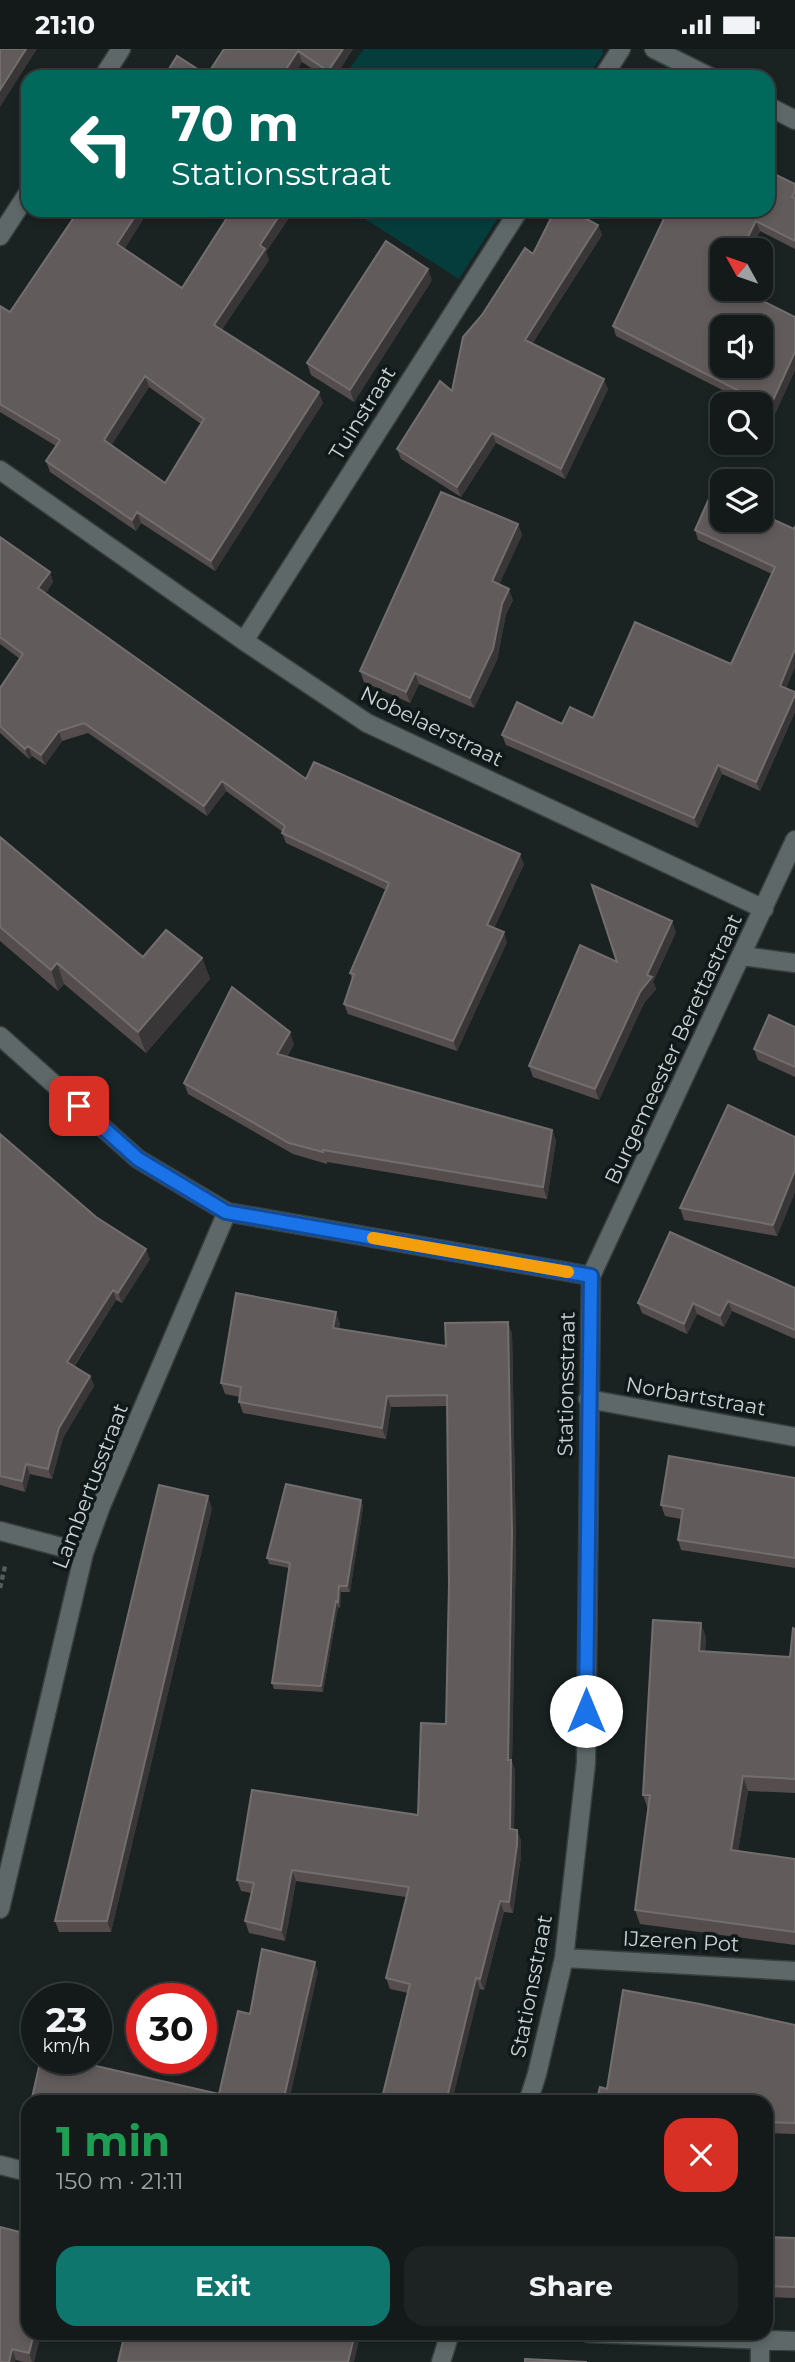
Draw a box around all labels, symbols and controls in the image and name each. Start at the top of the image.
text: 21:10 [35,9,95,41]
text: 70 m [171,94,299,153]
icon: left [56,98,147,189]
text: Stationsstraat [171,154,392,193]
north arrow [710,238,774,301]
map controls [710,238,773,532]
button: sound [710,315,773,378]
street label: Tuinstraat [323,362,401,464]
button: search [710,392,773,455]
button: layers [710,469,773,532]
street label: Nobelaerstraat [356,681,508,771]
street label: Burgemeester Berettastraat [599,910,747,1188]
pin [49,1076,109,1136]
icon: arrive [60,1087,98,1125]
street label: Stationsstraat [552,1311,580,1457]
street label: Norbartstraat [624,1371,768,1421]
street label: Lambertusstraat [47,1400,133,1572]
position arrow [549,1674,623,1748]
street label: Stationsstraat [505,1913,557,2059]
street label: IJzeren Pot [622,1925,740,1957]
speed limit sign: 30 [126,1983,217,2074]
text: 23 [46,1998,87,2041]
text: km/h [42,2035,91,2057]
text: 1 min [56,2115,170,2167]
button: close [664,2118,738,2192]
text: 150 m · 21:11 [56,2167,184,2195]
button: Exit [56,2246,390,2326]
button: Share [404,2246,738,2326]

